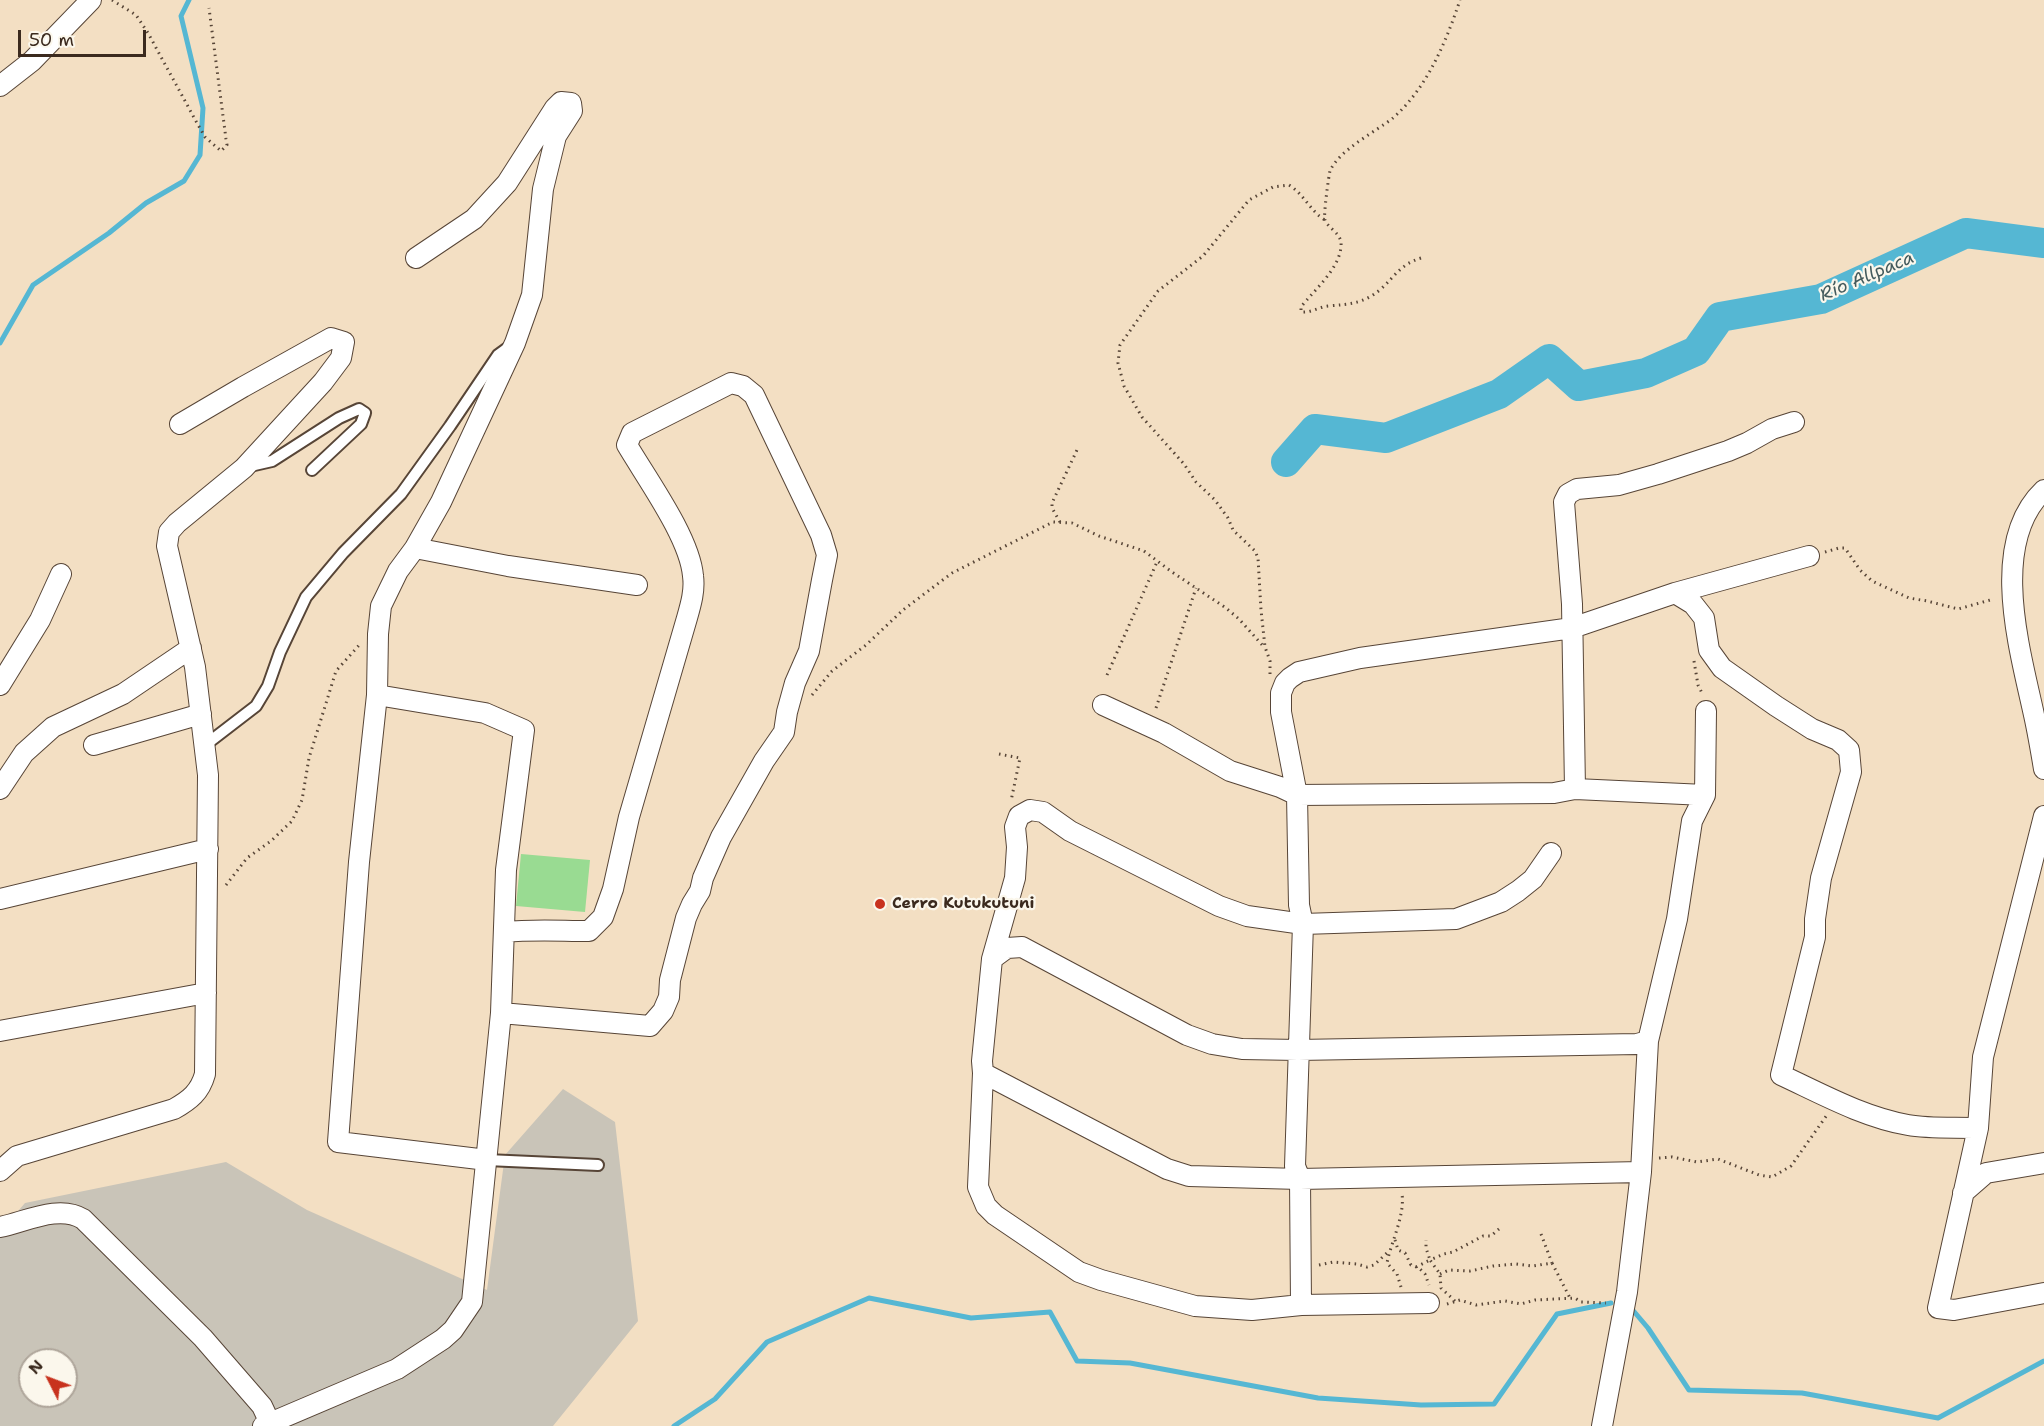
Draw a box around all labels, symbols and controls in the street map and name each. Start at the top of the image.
scale bar [21,18,148,56]
text: 50 m [29,28,74,52]
water label: Río Allpaca [1817,247,1917,307]
place label: Cerro Kutukutuni [892,894,1034,914]
marker: Cerro Kutukutuni [873,897,887,911]
north arrow [18,1348,78,1408]
text: N [24,1355,48,1379]

